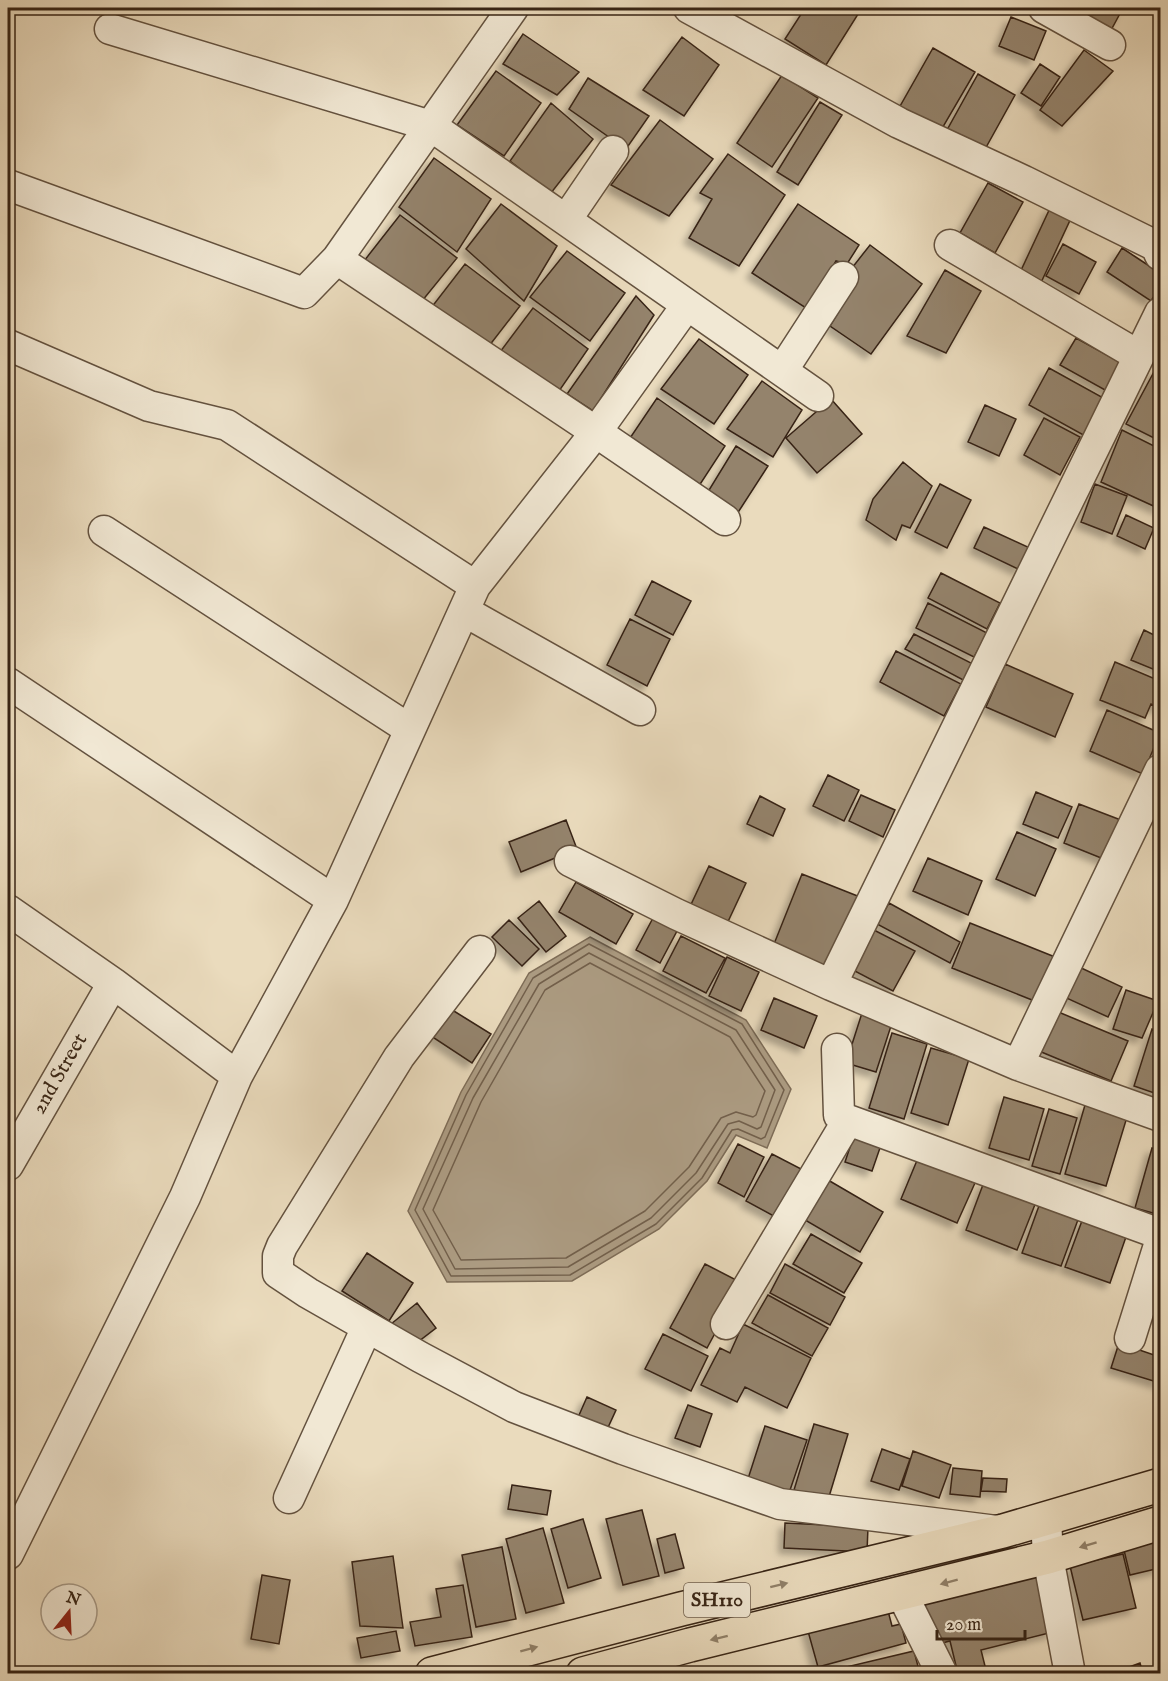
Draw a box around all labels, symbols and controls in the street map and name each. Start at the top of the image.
street label: 2nd Street [26,1029,94,1119]
one-way arrow [1079,1541,1097,1550]
one-way arrow [940,1577,958,1587]
one-way arrow [770,1579,788,1589]
north arrow [39,1582,99,1642]
road number: SH110 [684,1583,750,1617]
text: N [62,1588,83,1611]
scale bar [937,1603,1026,1641]
text: 20 m [946,1614,981,1637]
one-way arrow [710,1634,728,1644]
one-way arrow [520,1644,538,1653]

